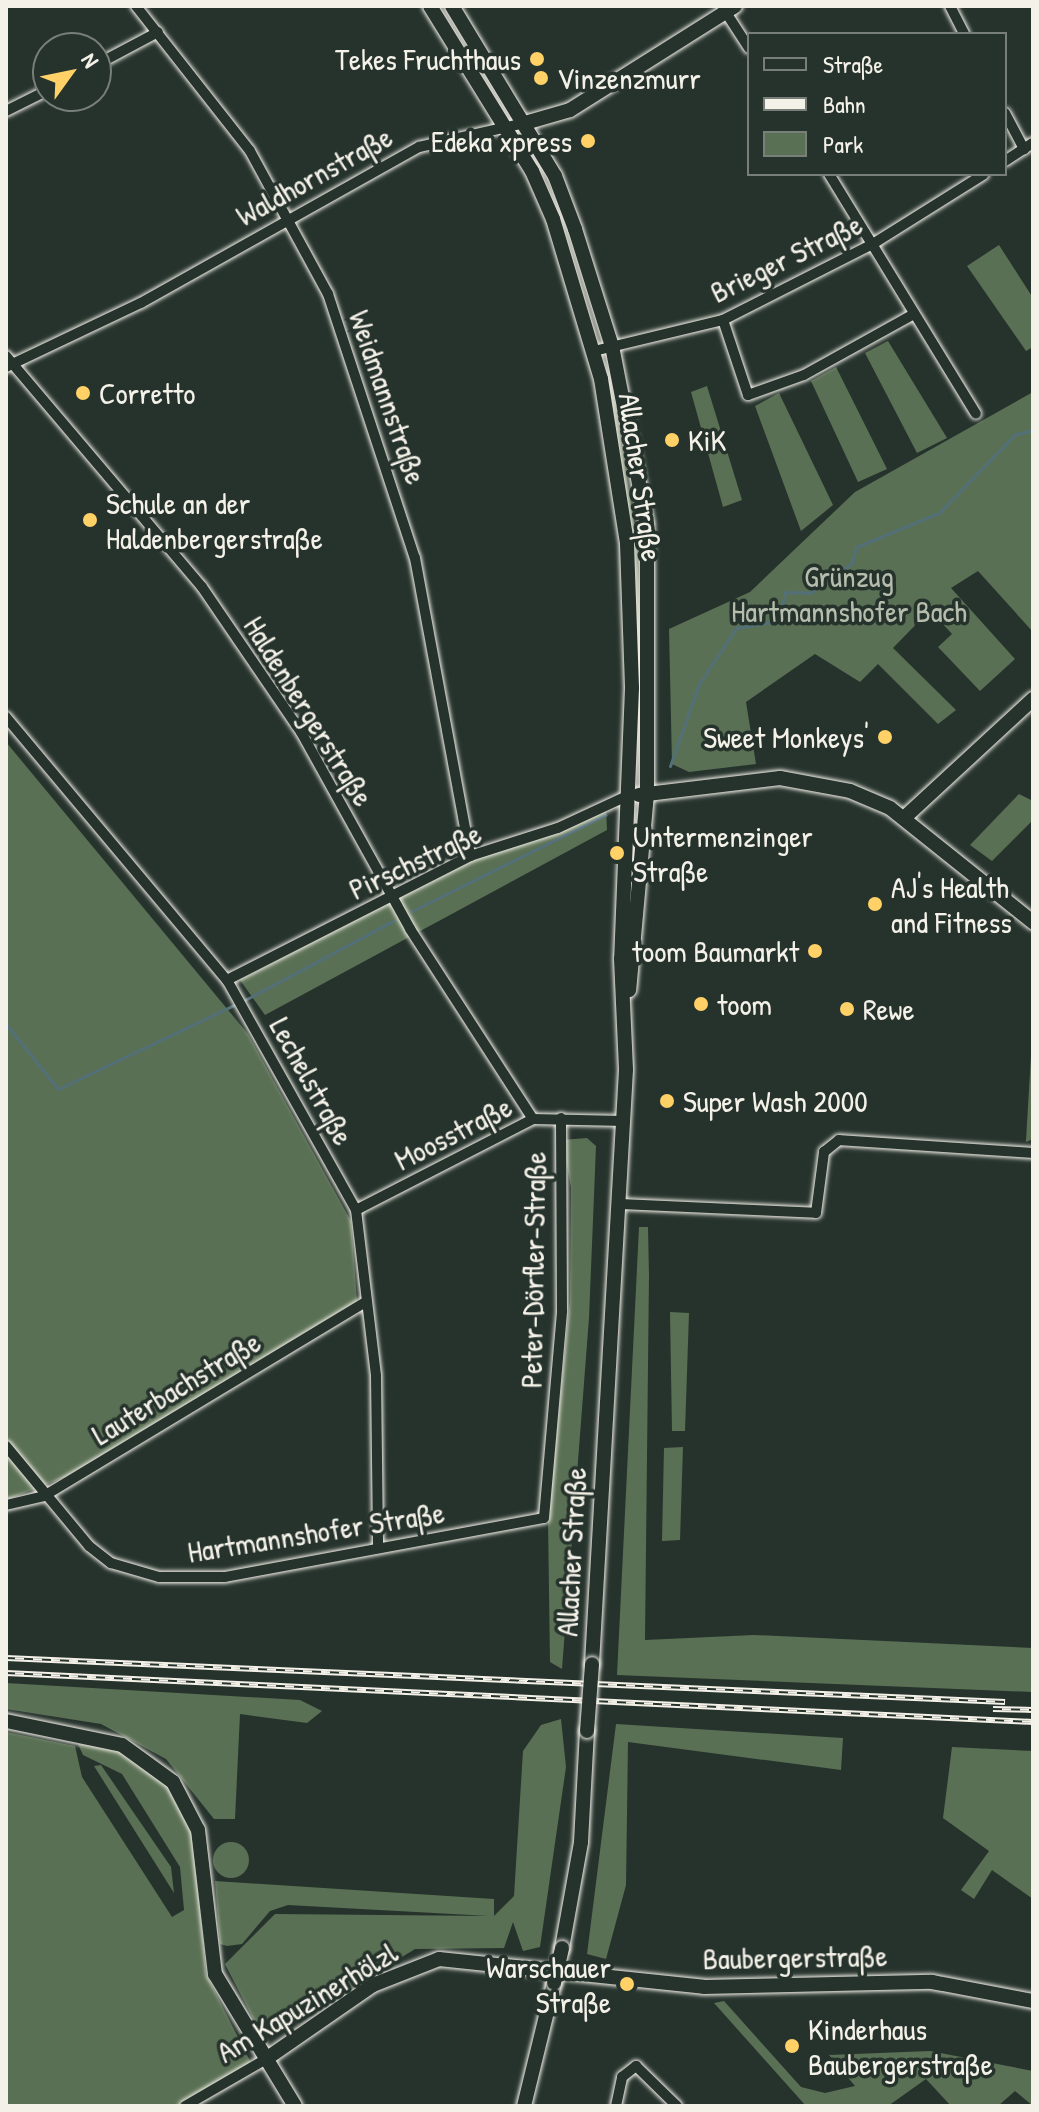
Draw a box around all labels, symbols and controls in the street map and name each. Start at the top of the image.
north arrow [32,32,112,112]
legend [747,32,1007,176]
place label: Tekes Fruchthaus [335,41,521,77]
text: N [75,47,106,73]
text: Straße [823,48,883,80]
marker: Tekes Fruchthaus [528,50,546,68]
place label: Vinzenzmurr [557,60,701,96]
marker: Vinzenzmurr [532,69,550,87]
text: Bahn [823,88,866,120]
street label: Waldhornstraße [230,118,398,234]
place label: Edeka xpress [431,123,572,159]
text: Park [823,128,863,160]
marker: Edeka xpress [579,132,597,150]
street label: Brieger Straße [704,206,868,310]
street label: Weidmannstraße [341,306,435,488]
place label: Corretto [99,375,195,411]
marker: Corretto [74,384,92,402]
street label: Allacher Straße [611,391,671,563]
place label: KiK [688,422,726,458]
marker: KiK [663,431,681,449]
place label: Schule an der Haldenbergerstraße [106,485,323,556]
marker: Schule an der Haldenbergerstraße [81,511,99,529]
park label: Grünzug Hartmannshofer Bach [731,558,967,628]
street label: Haldenbergerstraße [236,610,382,812]
place label: Sweet Monkeys' [703,719,869,755]
marker: Sweet Monkeys' [876,728,894,746]
street label: Pirschstraße [343,815,487,907]
place label: Untermenzinger Straße [633,818,813,888]
marker: Untermenzinger Straße [608,844,626,862]
place label: AJ's Health and Fitness [891,869,1012,940]
marker: AJ's Health and Fitness [866,895,884,913]
place label: toom Baumarkt [632,933,799,969]
marker: toom Baumarkt [806,942,824,960]
place label: toom [717,986,772,1022]
place label: Rewe [863,991,914,1027]
marker: toom [692,995,710,1013]
marker: Rewe [838,1000,856,1018]
street label: Lechelstraße [262,1011,362,1151]
place label: Super Wash 2000 [683,1083,868,1119]
street label: Moosstraße [388,1088,518,1178]
marker: Super Wash 2000 [658,1092,676,1110]
street label: Peter-Dörfler-Straße [513,1152,553,1388]
street label: Lauterbachstraße [85,1324,267,1452]
street label: Allacher Straße [549,1467,593,1637]
street label: Hartmannshofer Straße [185,1494,447,1570]
street label: Am Kapuzinerhölzl [210,1934,404,2070]
street label: Baubergerstraße [702,1937,888,1977]
place label: Warschauer Straße [486,1949,611,2020]
marker: Warschauer Straße [618,1975,636,1993]
place label: Kinderhaus Baubergerstraße [808,2011,993,2082]
marker: Kinderhaus Baubergerstraße [783,2037,801,2055]

